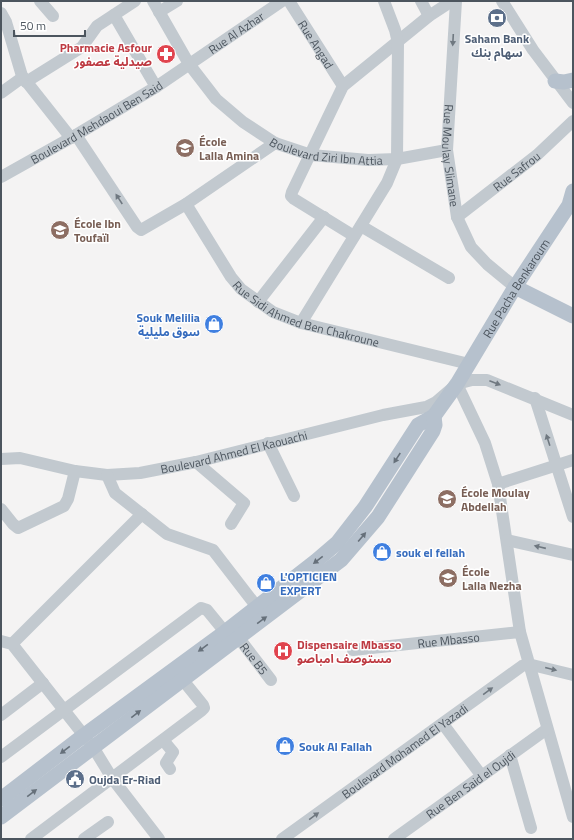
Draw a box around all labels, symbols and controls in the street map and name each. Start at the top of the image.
street label: Rue Al Azhar [204,6,268,58]
bank icon: Saham Bank سهام بنك [486,7,508,29]
scale bar [14,12,85,38]
text: 50 m [20,16,46,35]
street label: Rue Angad [294,16,339,72]
place label: Saham Bank سهام بنك [465,29,530,62]
one-way arrow [450,34,457,46]
place label: Pharmacie Asfour صيدلية عصفور [60,38,153,71]
pharmacy icon: Pharmacie Asfour صيدلية عصفور [155,43,177,65]
street label: Boulevard Mehdaoui Ben Said [27,76,166,168]
street label: Rue Moulay Slimane [438,104,465,208]
place label: École Lalla Amina [199,132,259,165]
street label: Boulevard Ziri Ibn Attia [266,132,383,170]
school or university icon: École Lalla Amina [174,137,196,159]
street label: Rue Safrou [488,146,544,196]
one-way arrow [115,193,122,205]
place label: École Ibn Toufaïl [74,214,121,247]
school or university icon: École Ibn Toufaïl [49,219,71,241]
street label: Rue Pacha Benkaroum [477,234,554,341]
street label: Rue Sidi Ahmed Ben Chakroune [228,276,381,351]
place label: Souk Melilia سوق مليلية [136,308,200,341]
shop icon: Souk Melilia سوق مليلية [203,313,225,335]
one-way arrow [489,380,501,386]
street label: Boulevard Ahmed El Kaouachi [159,425,309,478]
one-way arrow [545,433,551,445]
one-way arrow [393,453,401,463]
place label: École Moulay Abdellah [461,483,530,516]
school or university icon: École Moulay Abdellah [436,488,458,510]
one-way arrow [358,532,367,543]
shop icon: souk el fellah [371,541,393,563]
place label: souk el fellah [396,543,465,562]
one-way arrow [534,544,546,550]
one-way arrow [312,556,323,564]
place label: École Lalla Nezha [462,562,522,595]
place label: L'OPTICIEN EXPERT [280,567,337,600]
school or university icon: École Lalla Nezha [437,567,459,589]
shop icon: L'OPTICIEN EXPERT [255,572,277,594]
one-way arrow [257,616,267,624]
street label: Rue Mbasso [416,627,480,653]
place label: Dispensaire Mbasso مستوصف امباصو [297,635,402,668]
street label: Rue B5 [236,638,273,679]
hospital icon: Dispensaire Mbasso مستوصف امباصو [272,640,294,662]
one-way arrow [198,643,209,652]
one-way arrow [544,667,557,673]
one-way arrow [482,687,493,695]
street label: Boulevard Mohamed El Yazadi [337,699,472,803]
one-way arrow [130,710,141,719]
shop icon: Souk Al Fallah [274,735,296,757]
place label: Souk Al Fallah [299,737,372,756]
one-way arrow [59,745,70,754]
street label: Rue Ben Said el Oujdi [422,745,519,823]
public building icon: Oujda Er-Riad [64,768,86,790]
place label: Oujda Er-Riad [89,770,161,789]
one-way arrow [27,789,38,797]
one-way arrow [309,812,319,820]

